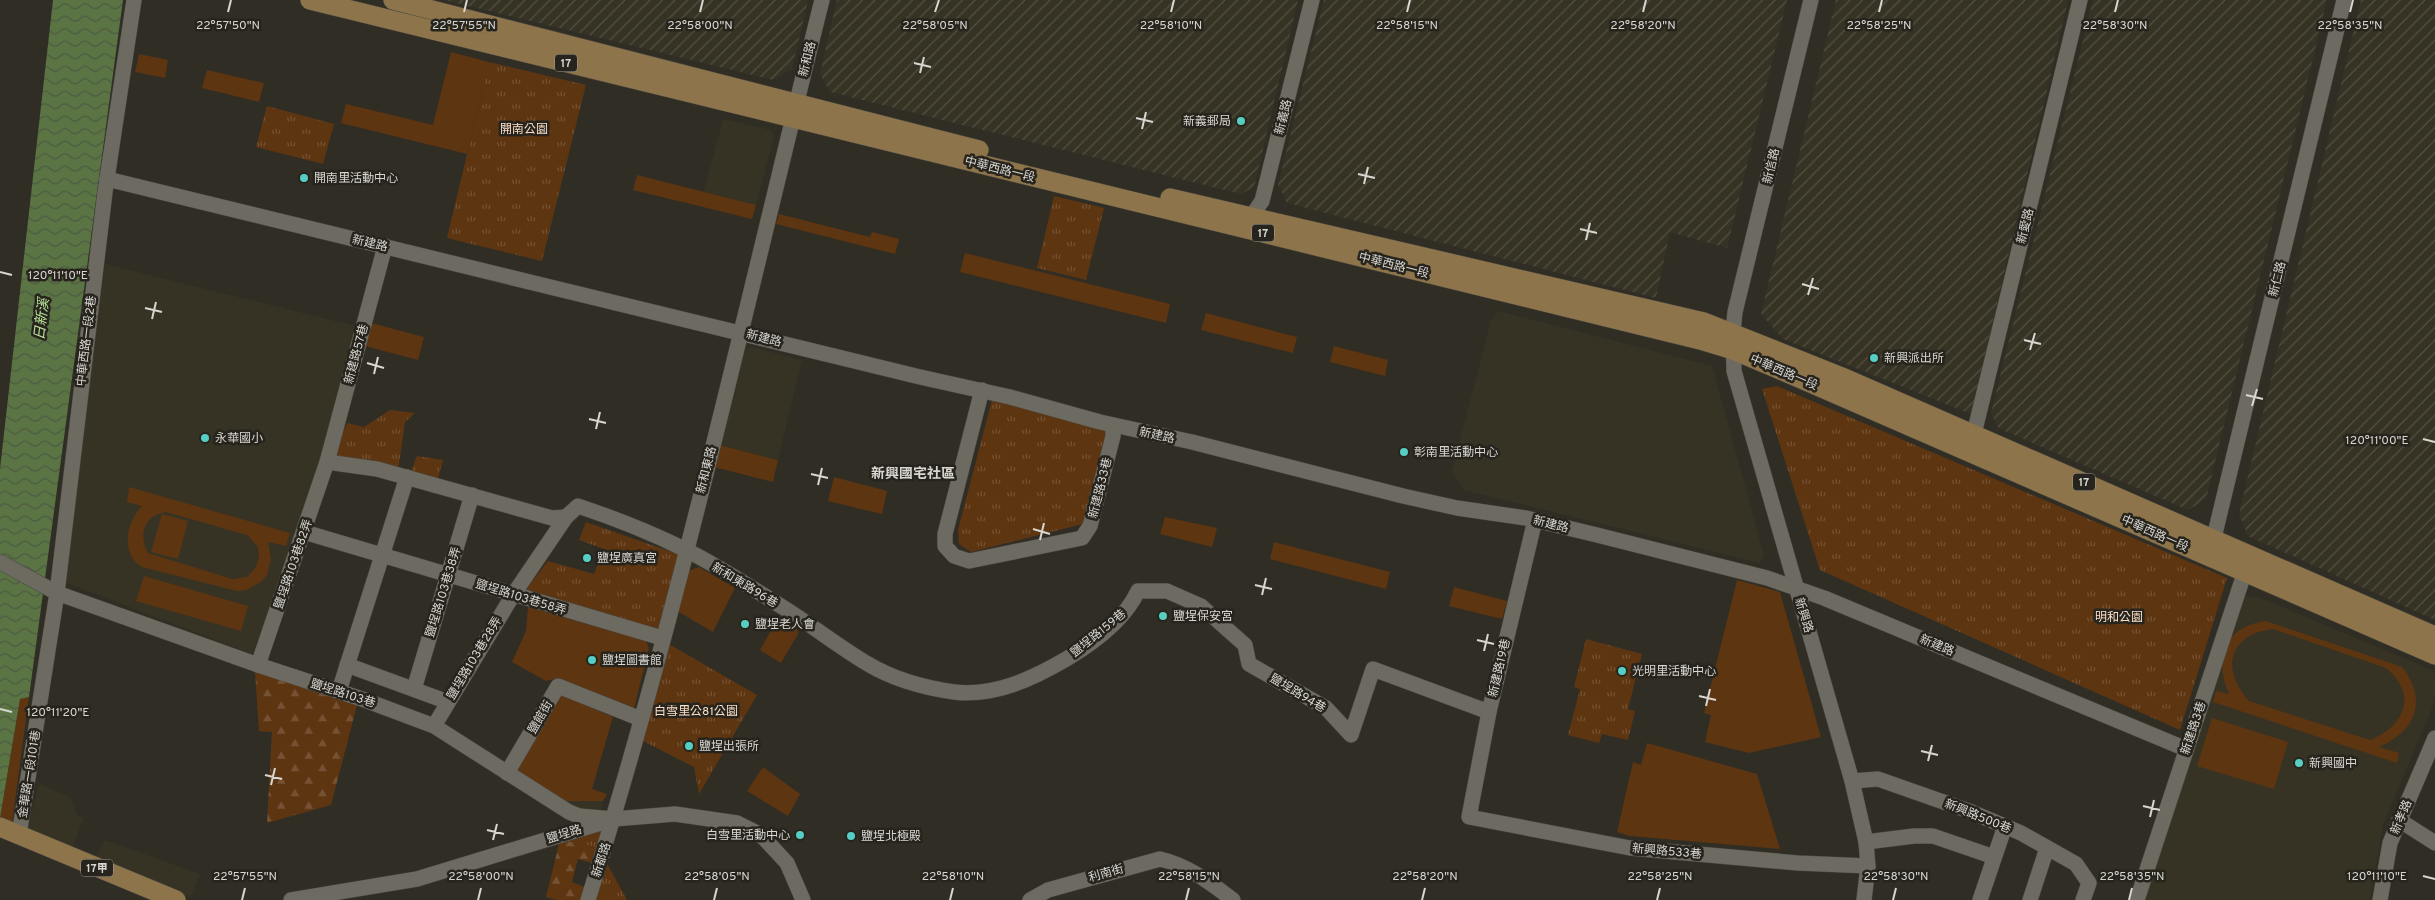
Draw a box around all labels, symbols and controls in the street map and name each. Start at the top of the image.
text: 22°57'50"N [196,18,260,34]
text: 22°57'55"N [432,18,496,34]
text: 22°58'00"N [667,18,733,34]
text: 22°58'05"N [902,18,968,34]
text: 22°58'10"N [1140,18,1202,34]
text: 22°58'15"N [1376,18,1438,34]
text: 22°58'20"N [1610,18,1676,34]
text: 22°58'25"N [1846,18,1912,34]
text: 22°58'30"N [2082,18,2148,34]
text: 22°58'35"N [2318,18,2382,34]
street label: 新和路 [796,40,820,79]
road number: 17 [555,54,577,72]
street label: 新義路 [1272,98,1296,137]
place label: 新義郵局 [1183,114,1231,130]
marker: 新義郵局 [1235,115,1247,127]
park label: 開南公園 [500,122,548,138]
street label: 新信路 [1760,147,1784,186]
street label: 中華西路一段 [963,153,1037,186]
place label: 開南里活動中心 [314,171,398,187]
marker: 開南里活動中心 [298,172,310,184]
street label: 新愛路 [2014,207,2038,246]
road number: 17 [1252,224,1274,242]
street label: 新建路 [350,232,389,256]
street label: 中華西路一段 [1357,249,1431,282]
street label: 新仁路 [2266,260,2290,299]
text: 120°11'10"E [28,268,88,284]
water label: 日新溪 [31,295,54,341]
street label: 中華西路一段2巷 [73,295,100,387]
street label: 新建路57巷 [341,322,373,386]
street label: 新建路 [744,327,783,351]
street label: 中華西路一段 [1747,351,1820,394]
place label: 新興派出所 [1884,351,1944,367]
marker: 新興派出所 [1868,352,1880,364]
street label: 新建路 [1138,424,1176,448]
place label: 永華國小 [215,431,263,447]
marker: 永華國小 [199,432,211,444]
text: 120°11'00"E [2345,433,2409,449]
street label: 新和東路 [693,445,721,495]
place label: 彰南里活動中心 [1414,445,1498,461]
marker: 彰南里活動中心 [1398,446,1410,458]
street label: 新建路33巷 [1086,456,1116,520]
district label: 新興國宅社區 [871,465,955,483]
road number: 17 [2073,474,2095,491]
street label: 中華西路一段 [2118,512,2191,556]
street label: 新建路 [1531,513,1570,537]
street label: 鹽埕路103巷82弄 [271,517,317,611]
street label: 鹽埕路103巷38弄 [423,545,465,640]
place label: 鹽埕廣真宮 [597,551,657,567]
marker: 鹽埕廣真宮 [581,552,593,564]
street label: 新和東路96巷 [709,560,780,612]
street label: 鹽埕路103巷58弄 [473,577,568,619]
street label: 新興路 [1790,596,1816,635]
street label: 鹽埕路159巷 [1068,606,1130,661]
place label: 鹽埕保安宮 [1173,609,1233,625]
marker: 鹽埕保安宮 [1157,610,1169,622]
park label: 明和公園 [2095,610,2143,626]
street label: 鹽埕路103巷28弄 [444,614,506,703]
place label: 鹽埕老人會 [755,617,815,633]
marker: 鹽埕老人會 [739,618,751,630]
street label: 新建路 [1917,632,1956,660]
street label: 新建路19巷 [1485,637,1514,699]
place label: 鹽埕圖書館 [602,653,662,669]
marker: 鹽埕圖書館 [586,654,598,666]
place label: 光明里活動中心 [1632,664,1716,680]
marker: 光明里活動中心 [1616,665,1628,677]
street label: 鹽埕路94巷 [1267,671,1328,717]
street label: 鹽埕路103巷 [308,676,377,712]
street label: 鹽館街 [525,698,557,737]
street label: 新建路3巷 [2178,700,2210,757]
park label: 白雪里公81公園 [654,704,738,720]
text: 120°11'20"E [26,705,90,721]
street label: 金華路一段101巷 [15,729,45,819]
place label: 鹽埕出張所 [699,739,759,755]
marker: 鹽埕出張所 [683,740,695,752]
place label: 新興國中 [2309,756,2357,772]
marker: 新興國中 [2293,757,2305,769]
street label: 新興路500巷 [1942,796,2013,838]
street label: 新孝路 [2388,798,2416,837]
street label: 鹽埕路 [545,822,584,848]
place label: 白雪里活動中心 [706,828,790,844]
marker: 白雪里活動中心 [794,829,806,841]
place label: 鹽埕北極殿 [861,829,921,845]
marker: 鹽埕北極殿 [845,830,857,842]
street label: 新都路 [589,841,615,880]
street label: 新興路533巷 [1631,841,1702,863]
road number: 17甲 [81,860,113,876]
street label: 利南街 [1087,861,1126,887]
text: 22°57'55"N [213,869,277,885]
text: 22°58'00"N [448,869,514,885]
text: 22°58'05"N [684,869,750,885]
text: 22°58'10"N [922,869,984,885]
text: 22°58'15"N [1158,869,1220,885]
text: 22°58'20"N [1392,869,1458,885]
text: 22°58'25"N [1627,869,1693,885]
text: 22°58'30"N [1863,869,1929,885]
text: 22°58'35"N [2100,869,2164,885]
text: 120°11'10"E [2347,869,2407,885]

